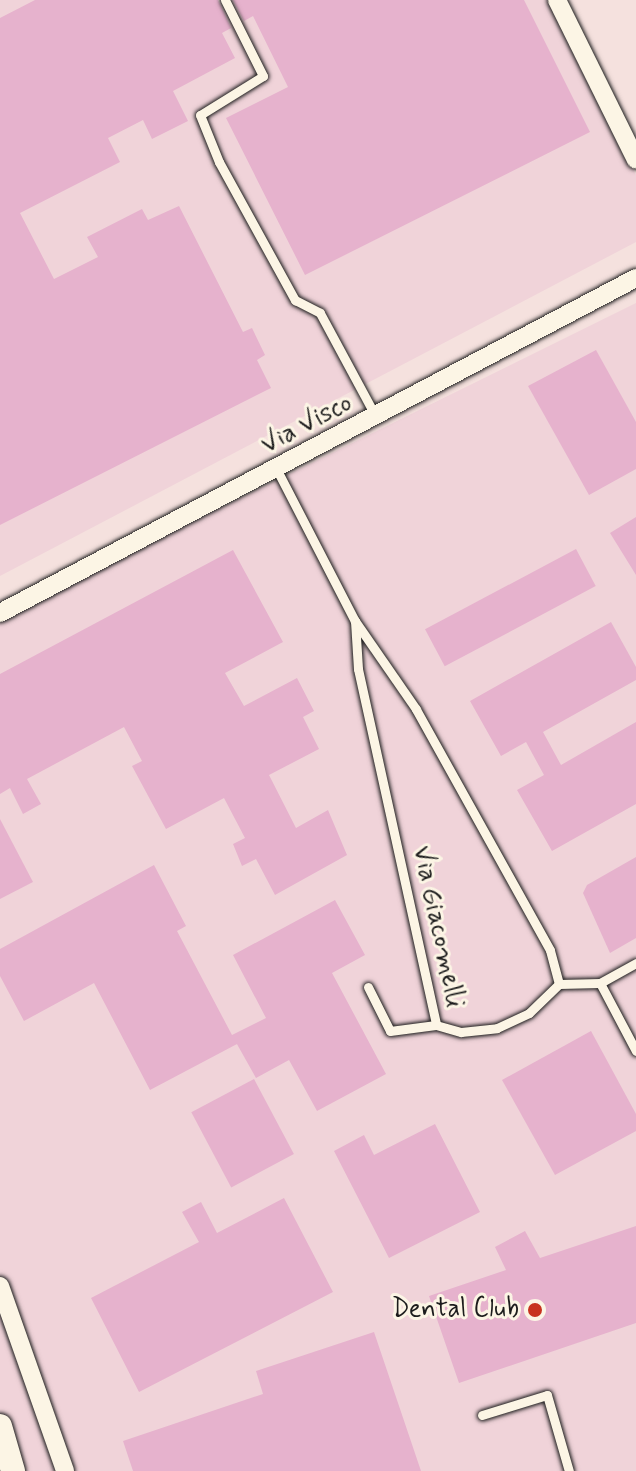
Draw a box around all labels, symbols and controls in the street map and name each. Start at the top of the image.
street label: Via Visco [257,388,357,462]
street label: Via Giacomelli [405,844,469,1010]
place label: Dental Club [386,1294,519,1326]
marker: Dental Club [526,1301,544,1319]

